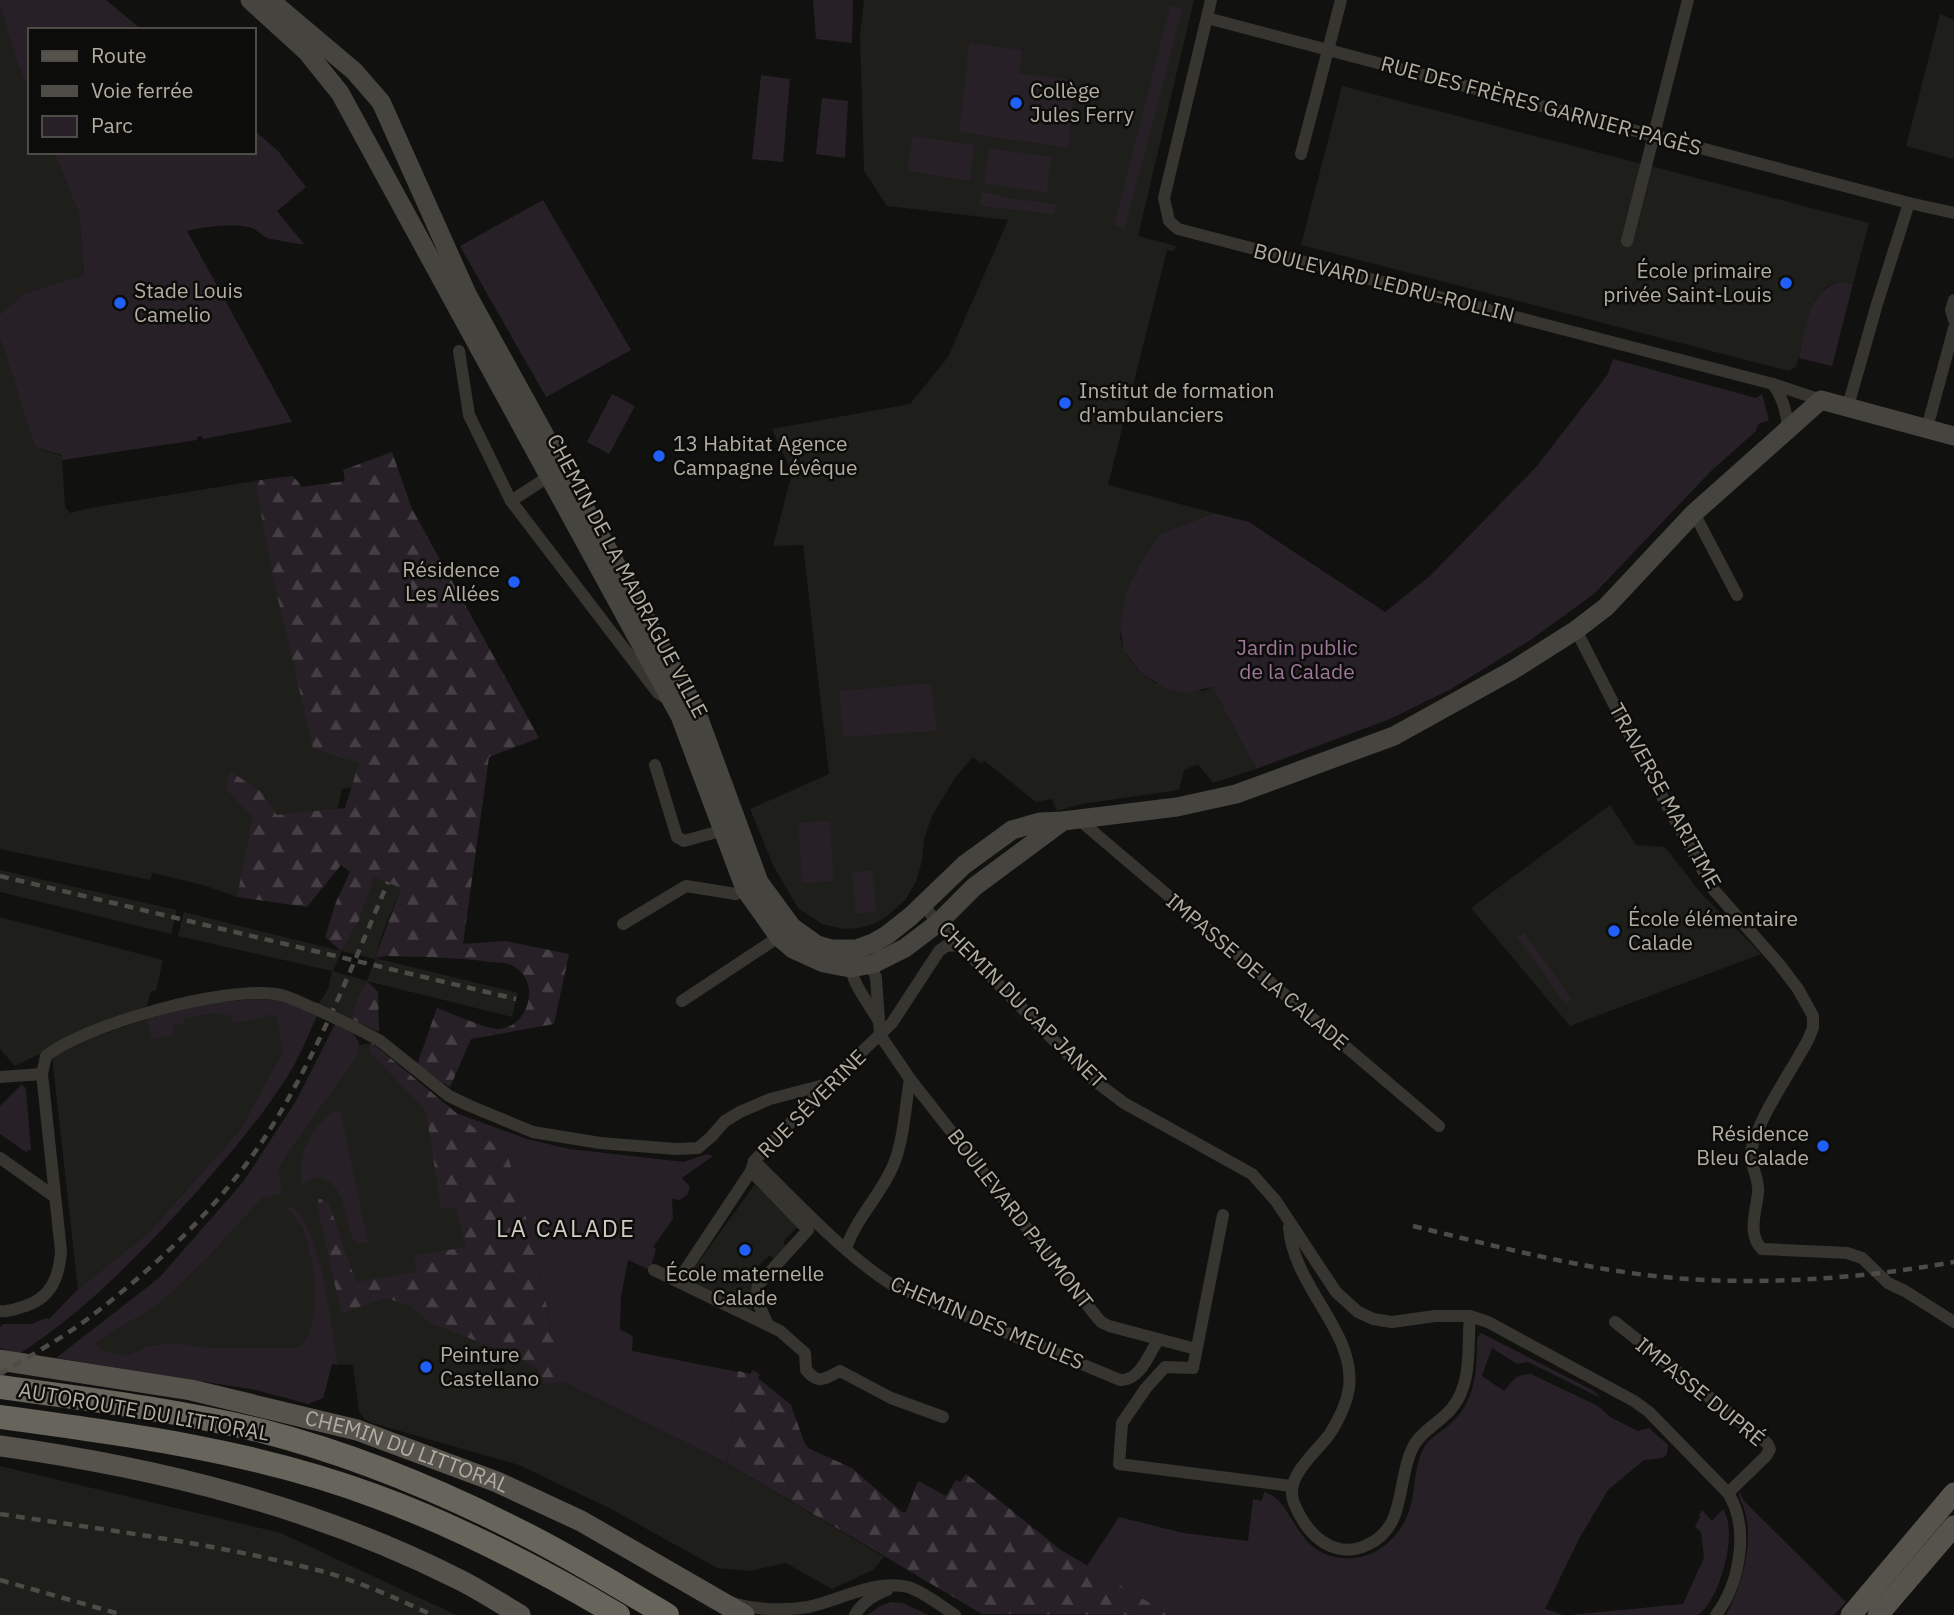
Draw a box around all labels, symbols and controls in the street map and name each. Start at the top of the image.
legend [28,28,256,154]
text: Route [91,41,147,69]
street label: RUE DES FRÈRES GARNIER-PAGÈS [1378,49,1705,161]
text: Voie ferrée [91,76,193,104]
place label: Collège Jules Ferry [1030,76,1134,128]
marker: Collège Jules Ferry [1008,95,1024,111]
text: Parc [91,111,133,139]
street label: BOULEVARD LEDRU-ROLLIN [1251,236,1518,328]
place label: École primaire privée Saint-Louis [1603,256,1772,308]
marker: École primaire privée Saint-Louis [1778,275,1794,291]
place label: Stade Louis Camelio [134,276,243,328]
marker: Stade Louis Camelio [112,295,128,311]
place label: Institut de formation d'ambulanciers [1079,376,1274,428]
marker: Institut de formation d'ambulanciers [1057,395,1073,411]
street label: CHEMIN DE LA MADRAGUE VILLE [541,429,715,722]
place label: 13 Habitat Agence Campagne Lévêque [673,429,857,481]
marker: 13 Habitat Agence Campagne Lévêque [651,448,667,464]
place label: Résidence Les Allées [402,555,500,607]
marker: Résidence Les Allées [506,574,522,590]
park label: Jardin public de la Calade [1236,633,1358,685]
street label: TRAVERSE MARITIME [1603,698,1728,893]
street label: IMPASSE DE LA CALADE [1161,887,1355,1056]
place label: École élémentaire Calade [1628,904,1798,956]
street label: CHEMIN DU CAP JANET [933,914,1113,1094]
marker: École élémentaire Calade [1606,923,1622,939]
street label: RUE SÉVERINE [751,1043,872,1164]
place label: Résidence Bleu Calade [1696,1119,1809,1171]
street label: BOULEVARD PAUMONT [942,1123,1100,1314]
marker: Résidence Bleu Calade [1815,1138,1831,1154]
district label: LA CALADE [496,1212,636,1244]
marker: École maternelle Calade [737,1242,753,1258]
place label: École maternelle Calade [666,1259,824,1311]
street label: CHEMIN DES MEULES [886,1269,1088,1375]
street label: IMPASSE DUPRÉ [1630,1330,1771,1452]
place label: Peinture Castellano [440,1340,539,1392]
marker: Peinture Castellano [418,1359,434,1375]
street label: AUTOROUTE DU LITTORAL [17,1375,272,1447]
street label: CHEMIN DU LITTORAL [302,1403,514,1499]

